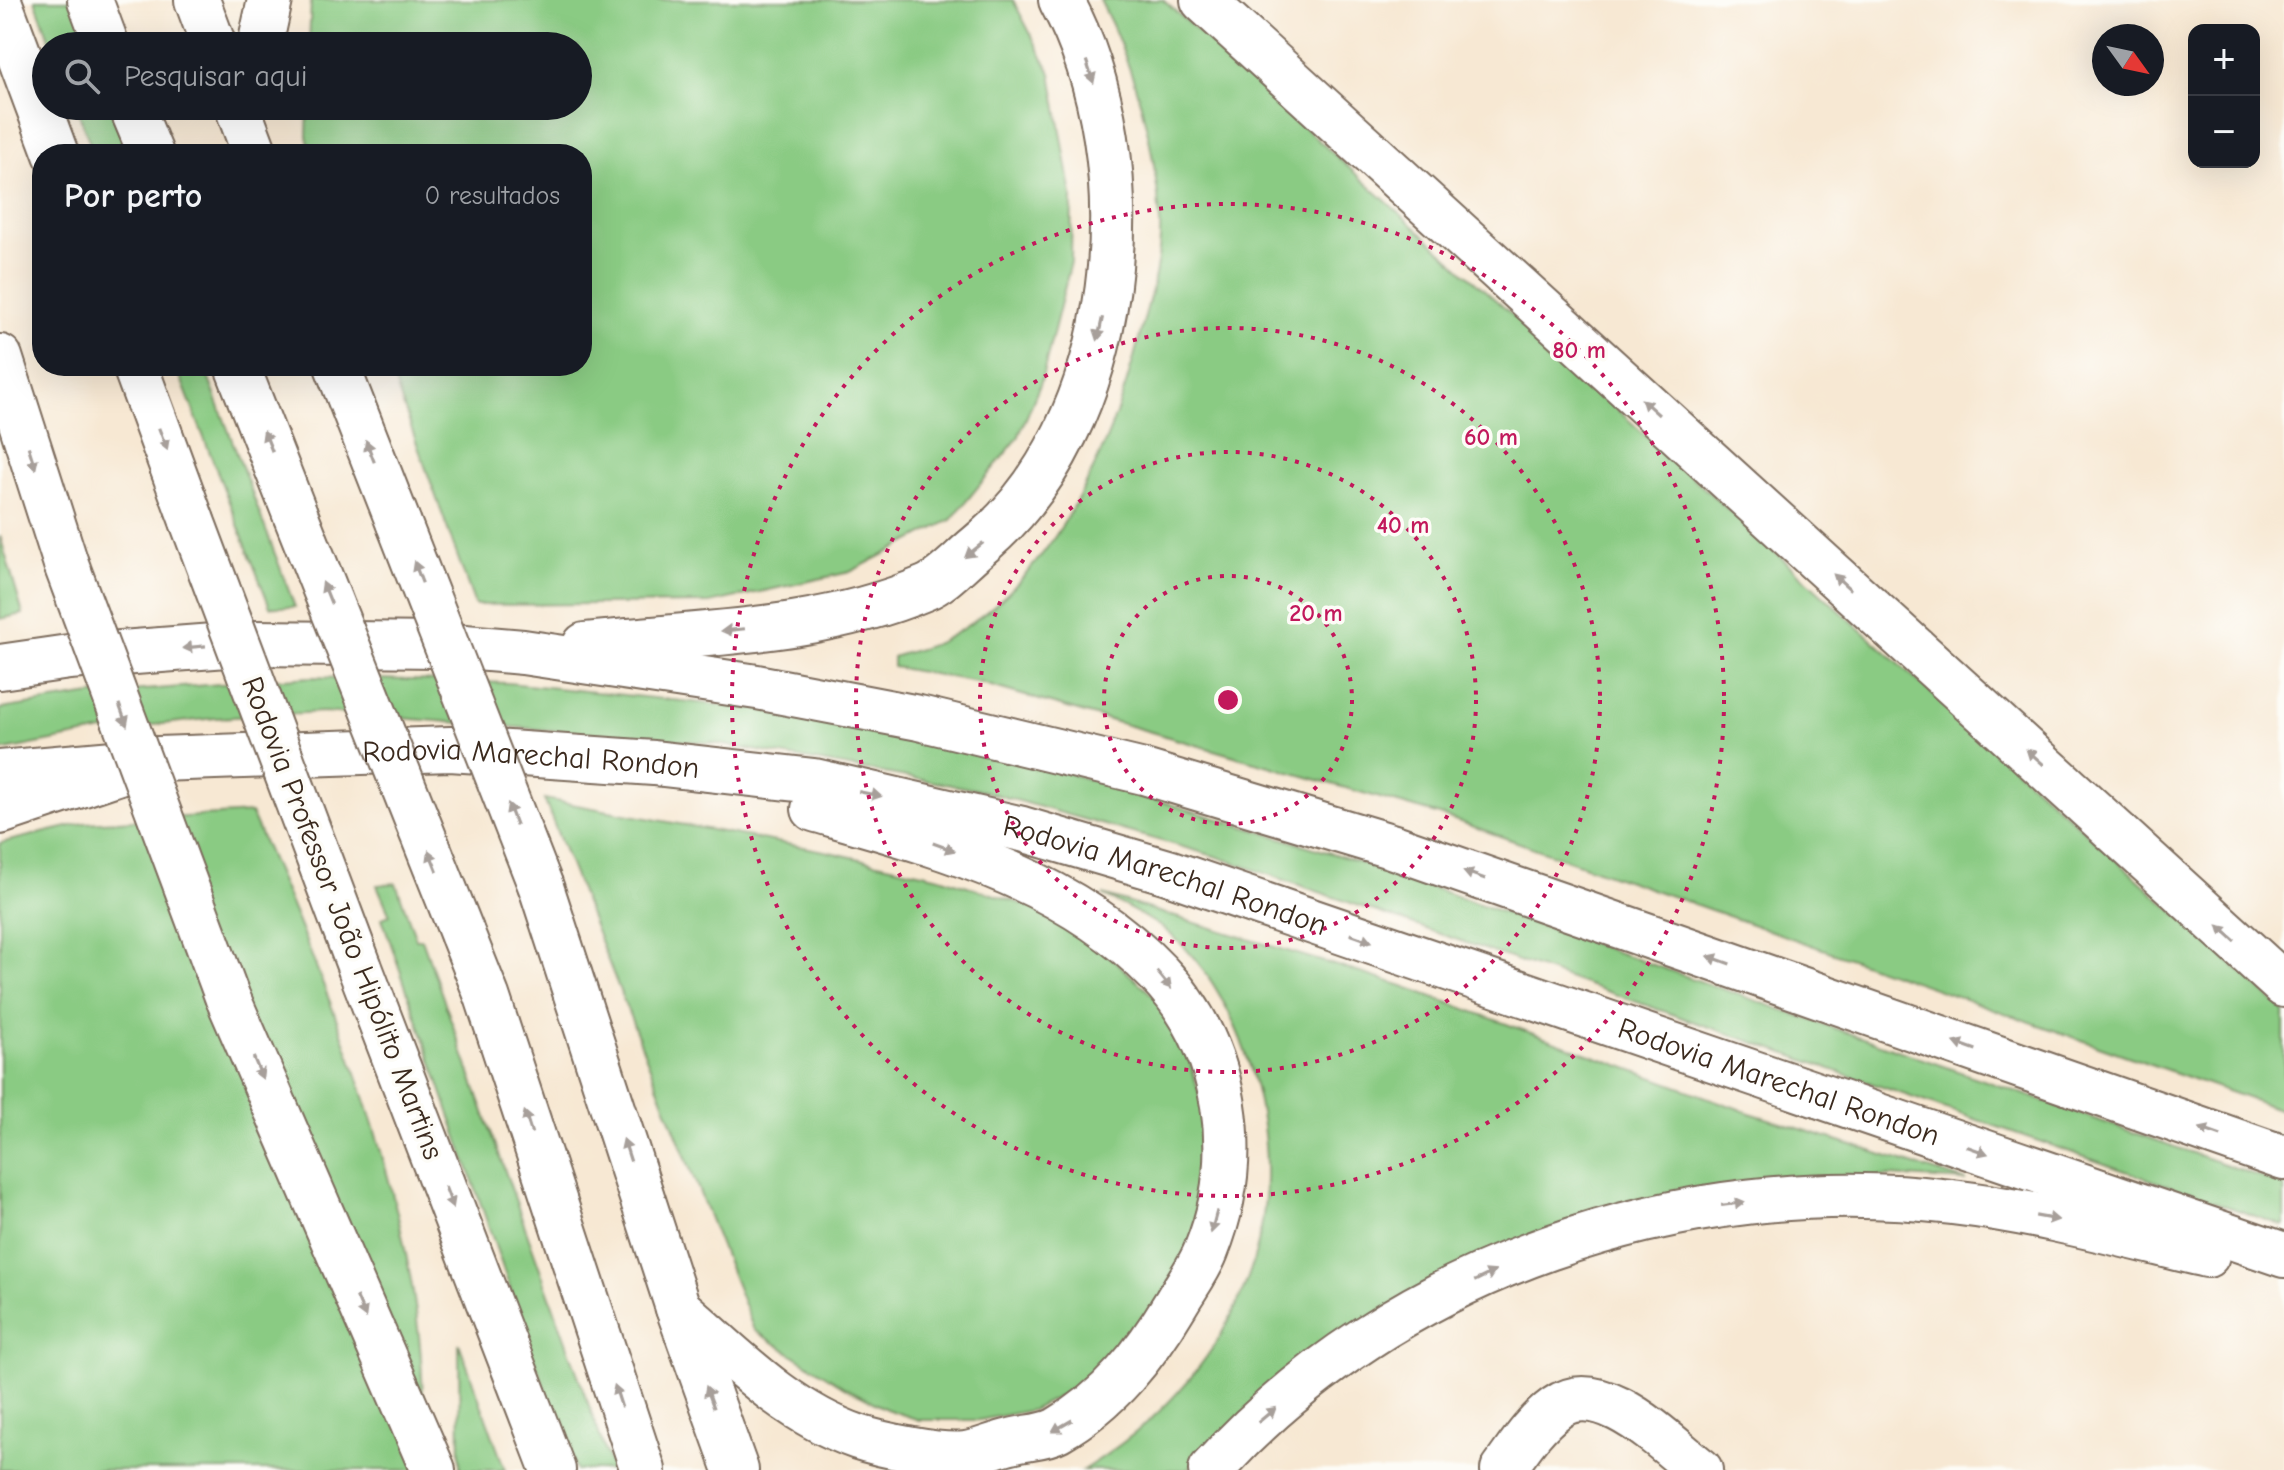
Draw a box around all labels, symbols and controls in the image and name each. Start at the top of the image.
north arrow [2092,24,2164,96]
map controls [2188,24,2260,168]
button: + [2188,24,2260,96]
search box [32,32,592,120]
icon: search [60,54,104,98]
text: Pesquisar aqui [124,59,307,94]
one-way arrow [1084,61,1096,85]
button: − [2188,96,2260,168]
text: Por perto [64,176,202,216]
text: 0 resultados [425,181,560,211]
one-way arrow [1093,317,1106,342]
text: 80 m [1552,336,1606,364]
one-way arrow [1641,399,1660,417]
text: 60 m [1464,423,1518,451]
one-way arrow [157,427,170,451]
one-way arrow [261,430,274,453]
one-way arrow [364,439,377,463]
one-way arrow [26,446,39,470]
text: 40 m [1377,511,1429,539]
one-way arrow [964,541,984,558]
one-way arrow [411,560,424,584]
one-way arrow [1833,574,1852,592]
one-way arrow [320,581,333,605]
text: 20 m [1289,599,1343,627]
one-way arrow [720,623,745,636]
one-way arrow [181,641,206,654]
street label: Rodovia Professor João Hipólito Martins [234,672,451,1165]
centre of rings [1214,686,1242,714]
one-way arrow [117,703,129,727]
street label: Rodovia Marechal Rondon [362,732,701,786]
one-way arrow [2025,749,2044,767]
one-way arrow [858,788,883,801]
one-way arrow [505,802,518,826]
street label: Rodovia Marechal Rondon [1000,808,1331,943]
one-way arrow [932,842,956,854]
one-way arrow [427,849,440,873]
one-way arrow [1462,868,1486,880]
one-way arrow [2217,924,2236,942]
one-way arrow [1349,932,1373,944]
one-way arrow [1707,954,1731,966]
one-way arrow [1155,970,1172,991]
street label: Rodovia Marechal Rondon [1613,1011,1944,1154]
one-way arrow [1953,1040,1977,1052]
one-way arrow [252,1056,265,1080]
one-way arrow [522,1110,534,1134]
one-way arrow [2198,1125,2222,1138]
one-way arrow [620,1138,632,1162]
one-way arrow [1966,1144,1990,1156]
one-way arrow [443,1185,456,1209]
one-way arrow [1721,1197,1746,1210]
one-way arrow [1207,1211,1220,1235]
one-way arrow [2035,1212,2060,1225]
one-way arrow [1474,1269,1497,1283]
one-way arrow [355,1295,368,1318]
one-way arrow [612,1384,624,1408]
one-way arrow [703,1384,715,1408]
one-way arrow [1256,1407,1276,1424]
one-way arrow [1051,1419,1073,1433]

